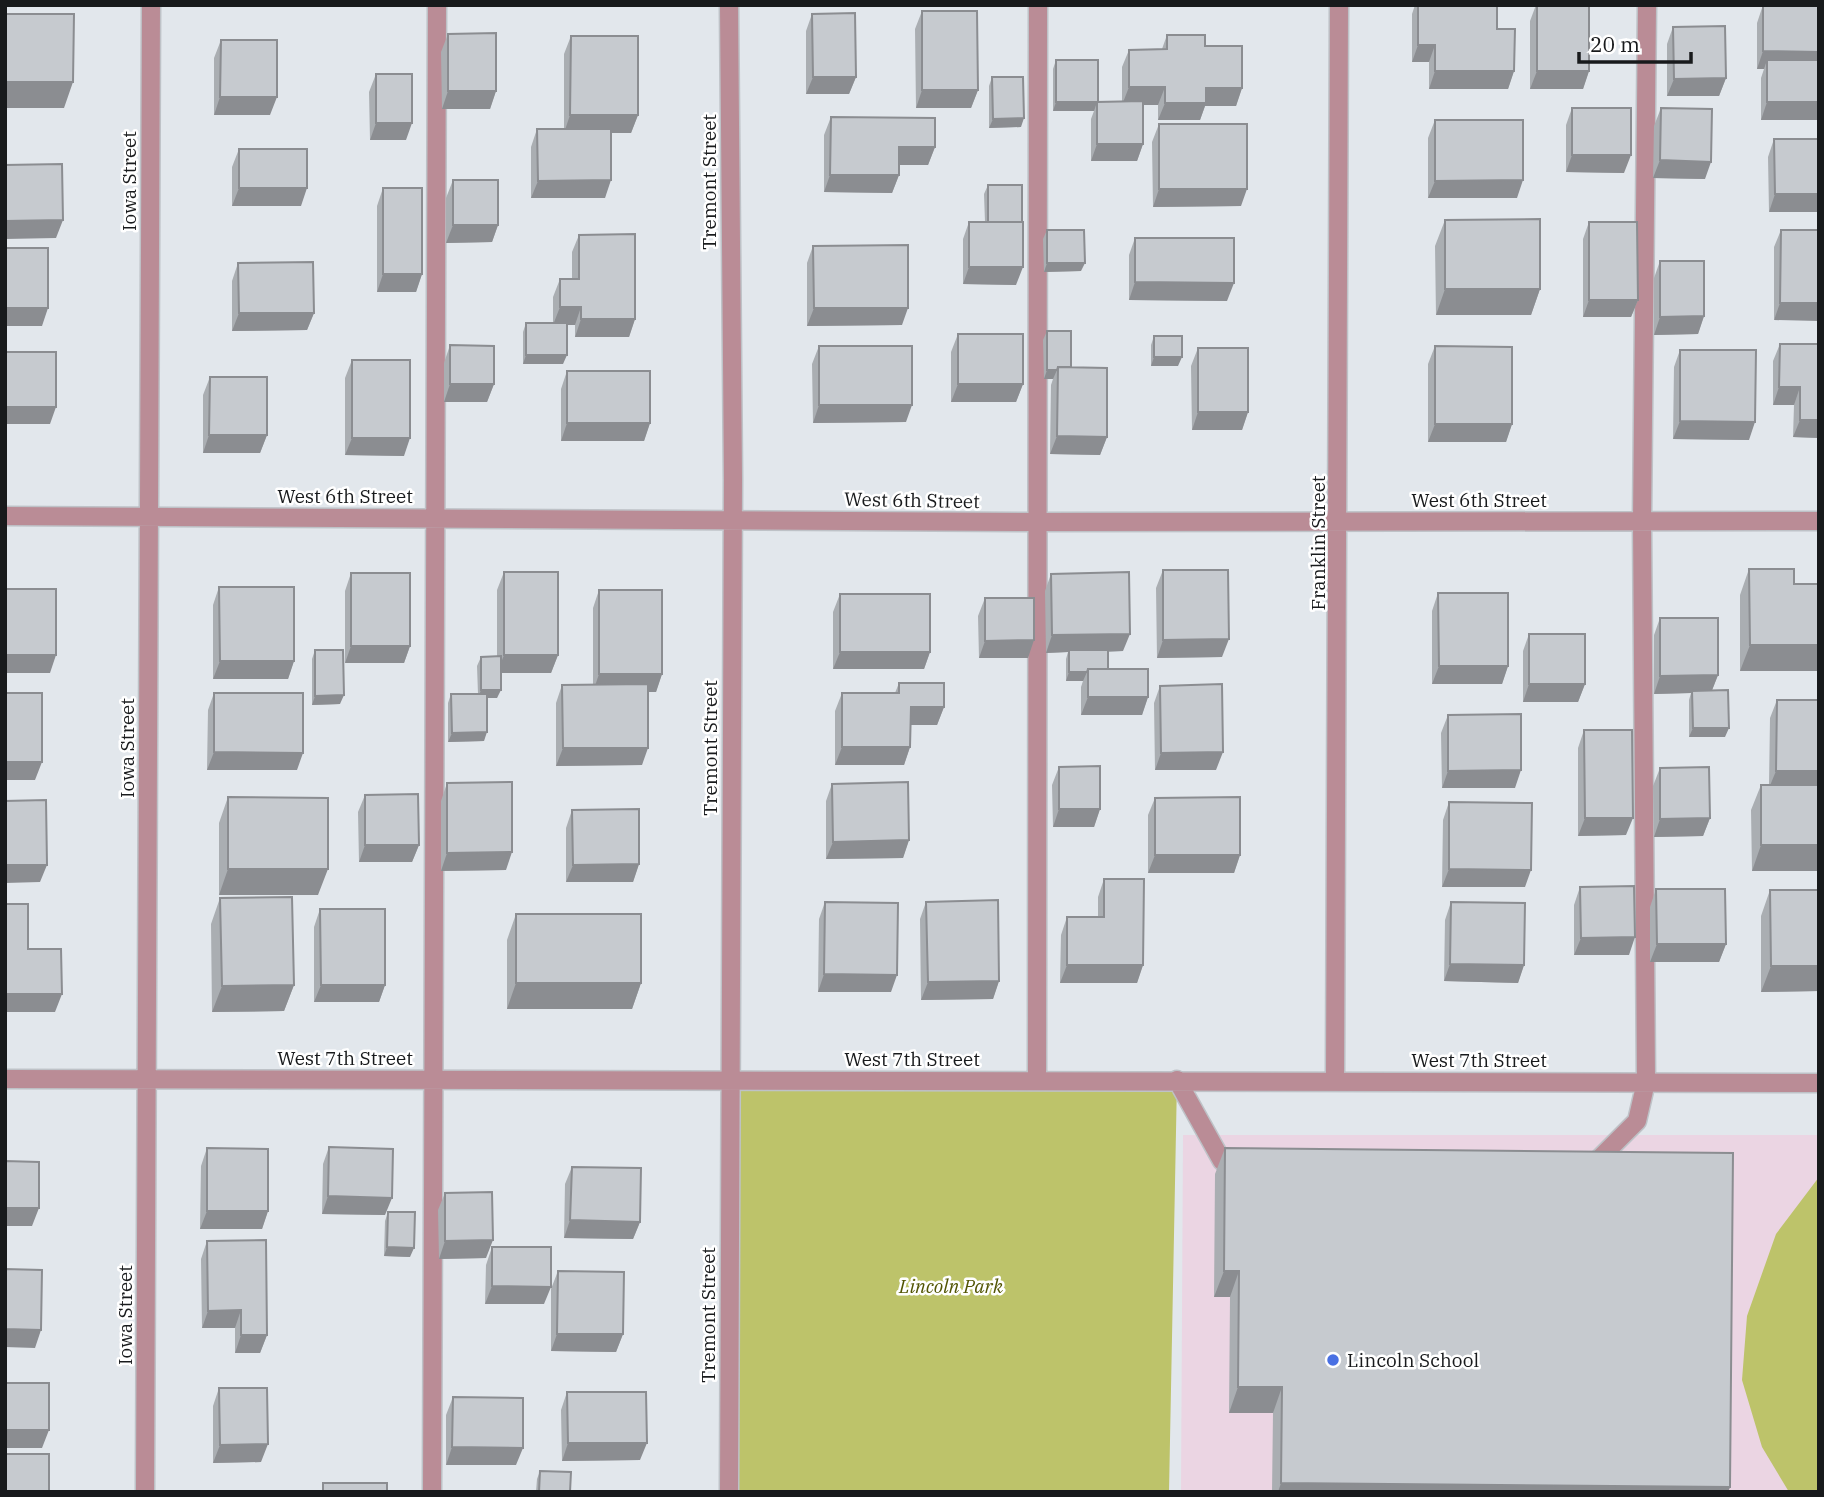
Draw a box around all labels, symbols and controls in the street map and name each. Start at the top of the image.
scale bar [1579,21,1691,65]
text: 20 m [1590,30,1640,58]
street label: Tremont Street [697,114,721,250]
street label: Iowa Street [117,131,141,231]
street label: Franklin Street [1306,475,1330,611]
street label: West 6th Street [277,484,413,508]
street label: West 6th Street [844,487,980,513]
street label: West 6th Street [1411,488,1547,512]
street label: Tremont Street [698,680,722,816]
street label: Iowa Street [115,698,139,798]
street label: West 7th Street [277,1046,413,1070]
street label: West 7th Street [844,1047,980,1071]
street label: West 7th Street [1411,1048,1547,1072]
street label: Tremont Street [696,1247,720,1383]
street label: Iowa Street [113,1265,137,1365]
park label: Lincoln Park [898,1274,1004,1298]
place label: Lincoln School [1347,1348,1479,1372]
marker: Lincoln School [1325,1352,1341,1368]

